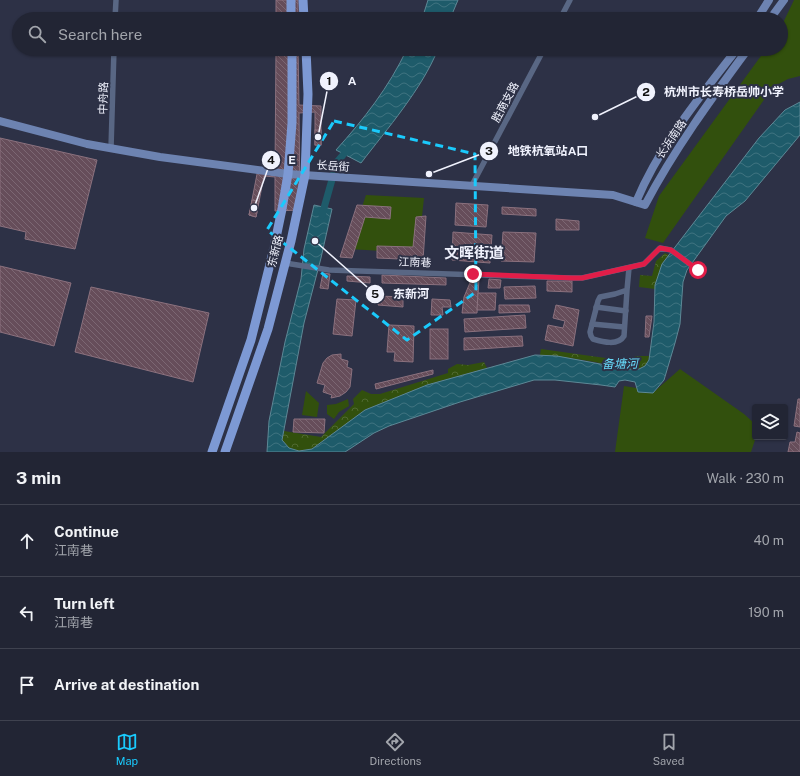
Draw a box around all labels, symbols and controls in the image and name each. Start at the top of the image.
search box [12,12,788,56]
icon: search [26,23,48,45]
text: Search here [58,26,142,43]
callout: A [319,69,364,93]
text: 1 [326,74,332,88]
text: A [348,74,357,88]
street label: 胜南支路 [489,80,521,124]
callout: 杭州市长寿桥岳帅小学 [636,80,792,104]
street label: 中舟路 [96,81,110,115]
text: 2 [642,85,650,99]
text: 杭州市长寿桥岳帅小学 [664,85,784,99]
street label: 长浜南路 [654,117,688,161]
callout: 地铁杭氧站A口 [479,139,596,163]
text: 3 [485,144,493,158]
text: 地铁杭氧站A口 [508,144,588,158]
callout: E [261,148,304,172]
text: 4 [267,153,275,167]
text: E [288,153,296,167]
street label: 长岳街 [316,159,350,173]
street label: 东新路 [265,234,285,268]
district label: 文晖街道 [444,244,504,261]
street label: 江南巷 [398,255,432,269]
route start [689,261,707,279]
route end [464,265,482,283]
callout: 东新河 [365,282,437,306]
text: 5 [371,287,379,301]
text: 东新河 [393,287,429,301]
water label: 备塘河 [602,357,640,371]
map controls [752,404,788,440]
button: layers [752,404,788,440]
text: 3 min [16,468,61,488]
text: Walk · 230 m [706,471,784,486]
text: Continue [54,523,119,540]
icon: ahead [16,530,38,552]
text: 40 m [753,533,784,548]
text: 江南巷 [54,543,93,558]
text: Turn left [54,595,115,612]
icon: left [16,602,38,624]
text: 190 m [748,605,784,620]
text: 江南巷 [54,615,93,630]
icon: arrive [16,674,38,696]
text: Arrive at destination [54,676,199,693]
tab: Map [116,731,138,767]
tab: Directions [370,731,421,767]
tab: Saved [653,731,684,767]

